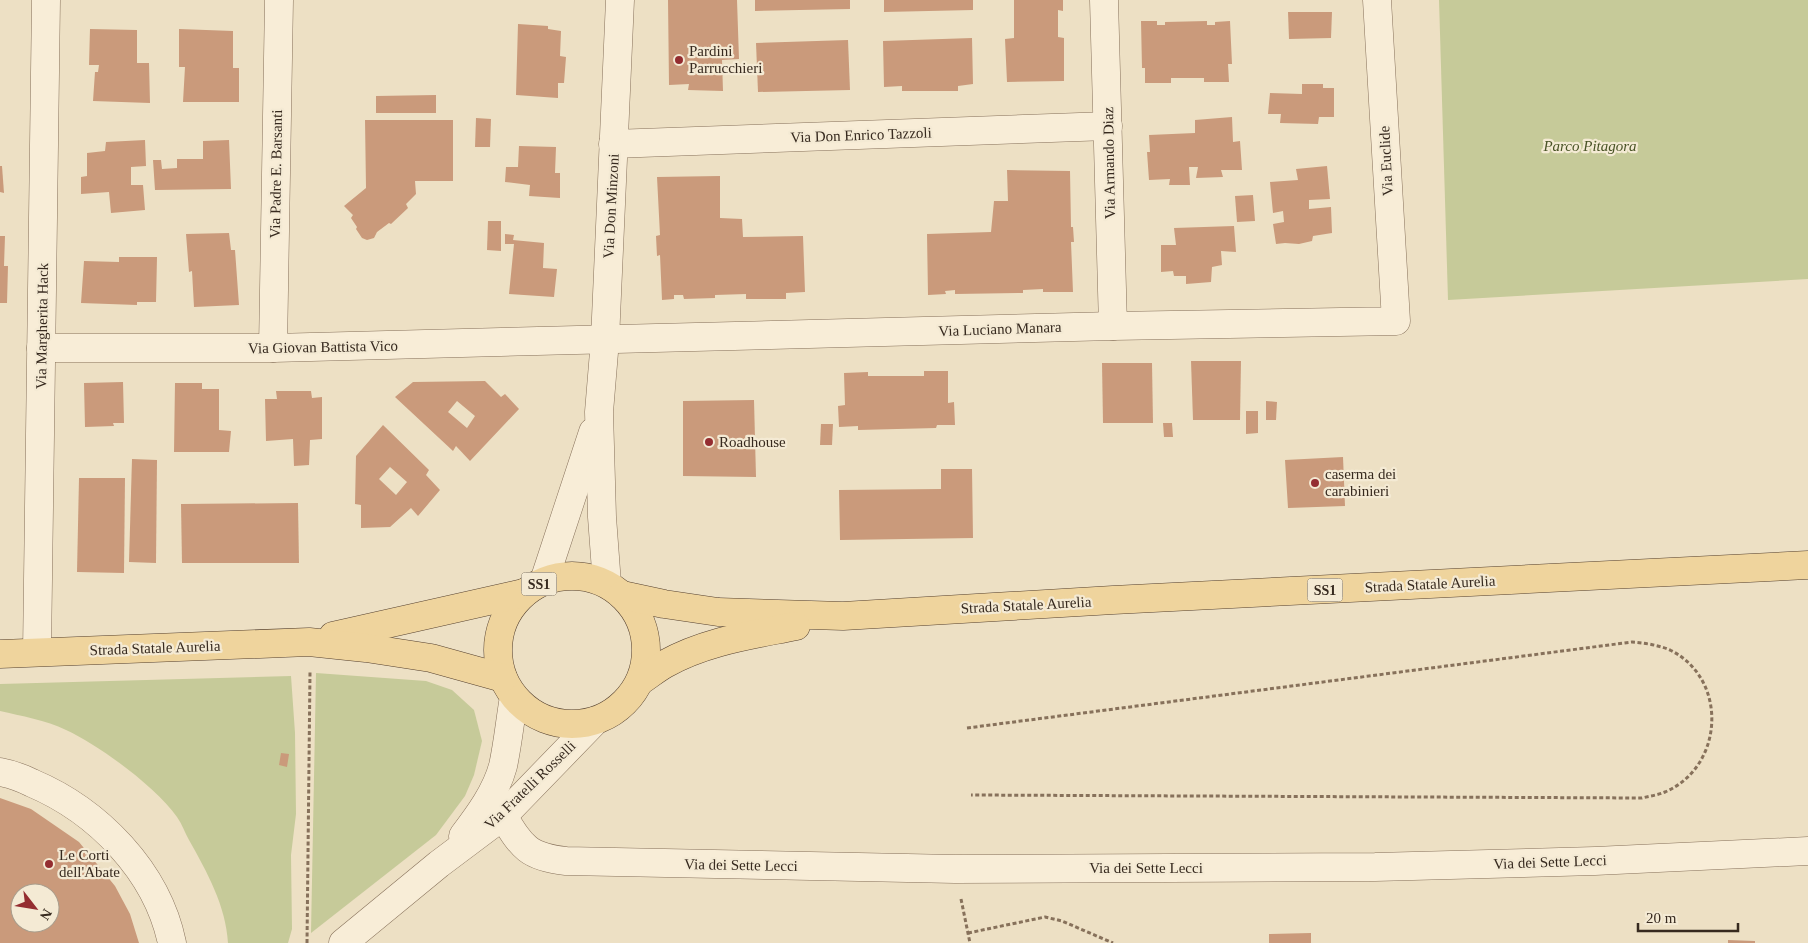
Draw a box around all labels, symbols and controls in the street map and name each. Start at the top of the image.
place label: Pardini Parrucchieri [689,43,762,76]
marker: Pardini Parrucchieri [673,54,685,66]
street label: Via Armando Diaz [1100,106,1118,219]
street label: Via Padre E. Barsanti [267,109,285,239]
street label: Via Don Enrico Tazzoli [790,125,932,145]
street label: Via Euclide [1376,125,1396,197]
park label: Parco Pitagora [1542,138,1637,154]
street label: Via Don Minzoni [600,153,622,259]
street label: Via Margherita Hack [33,262,51,389]
street label: Via Luciano Manara [938,319,1062,339]
street label: Via Giovan Battista Vico [248,338,398,356]
place label: Roadhouse [719,434,786,450]
marker: Roadhouse [703,436,715,448]
place label: caserma dei carabinieri [1325,466,1396,499]
marker: caserma dei carabinieri [1309,477,1321,489]
road number: SS1 [522,572,556,596]
street label: Strada Statale Aurelia [1364,573,1496,595]
road number: SS1 [1308,578,1342,602]
street label: Strada Statale Aurelia [960,594,1092,616]
street label: Strada Statale Aurelia [89,638,221,658]
street label: Via Fratelli Rosselli [481,738,579,832]
place label: Le Corti dell'Abate [59,847,120,880]
street label: Via dei Sette Lecci [1493,852,1607,872]
street label: Via dei Sette Lecci [684,856,798,874]
marker: Le Corti dell'Abate [43,858,55,870]
street label: Via dei Sette Lecci [1089,860,1203,876]
north arrow [10,883,60,933]
scale bar [1638,900,1738,932]
text: N [37,906,55,923]
text: 20 m [1646,910,1677,926]

